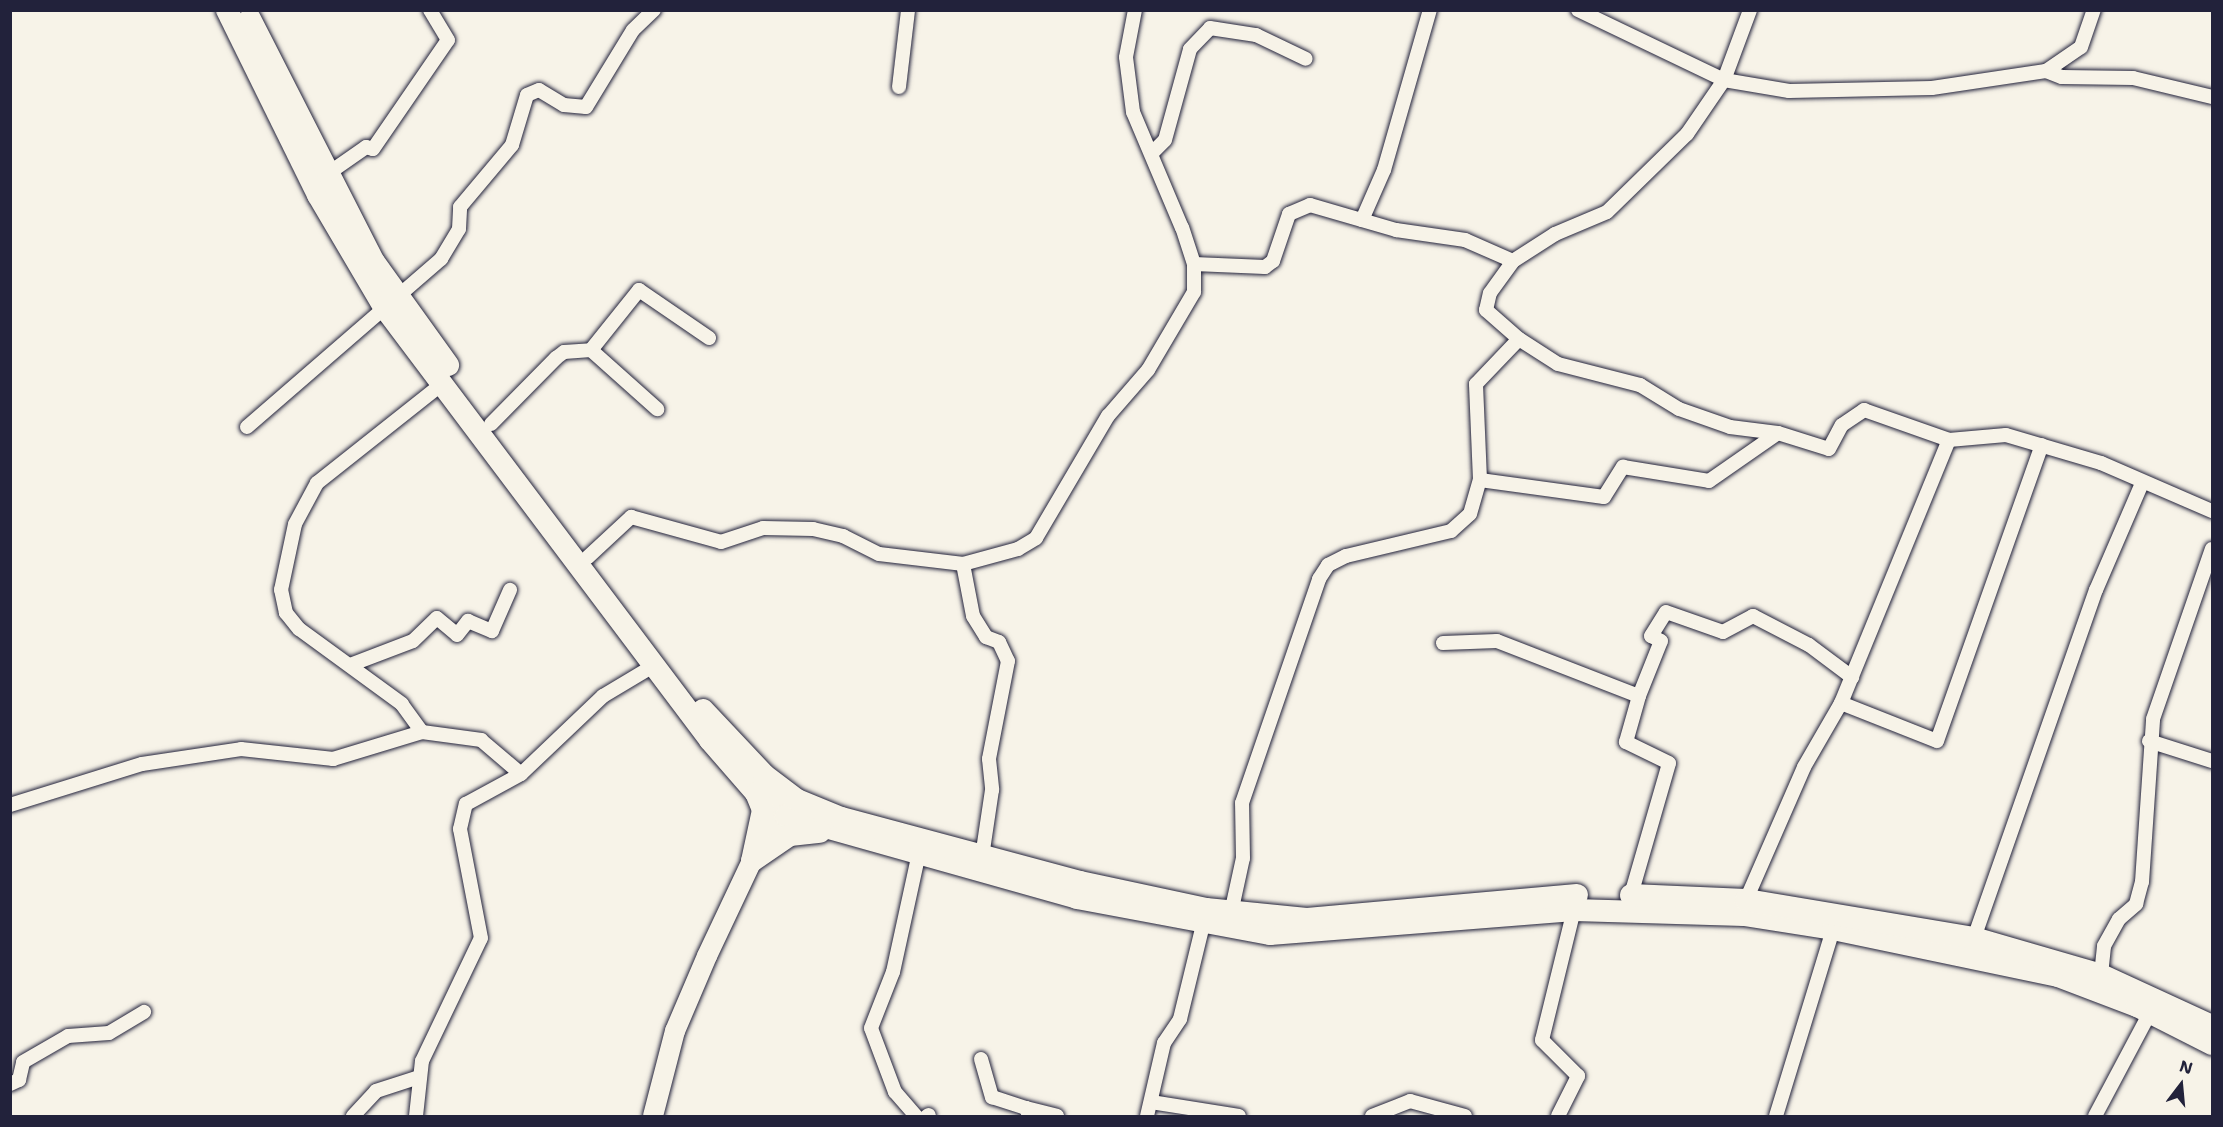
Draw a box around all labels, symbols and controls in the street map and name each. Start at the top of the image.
north arrow [2151,1055,2211,1115]
text: N [2177,1055,2195,1079]

